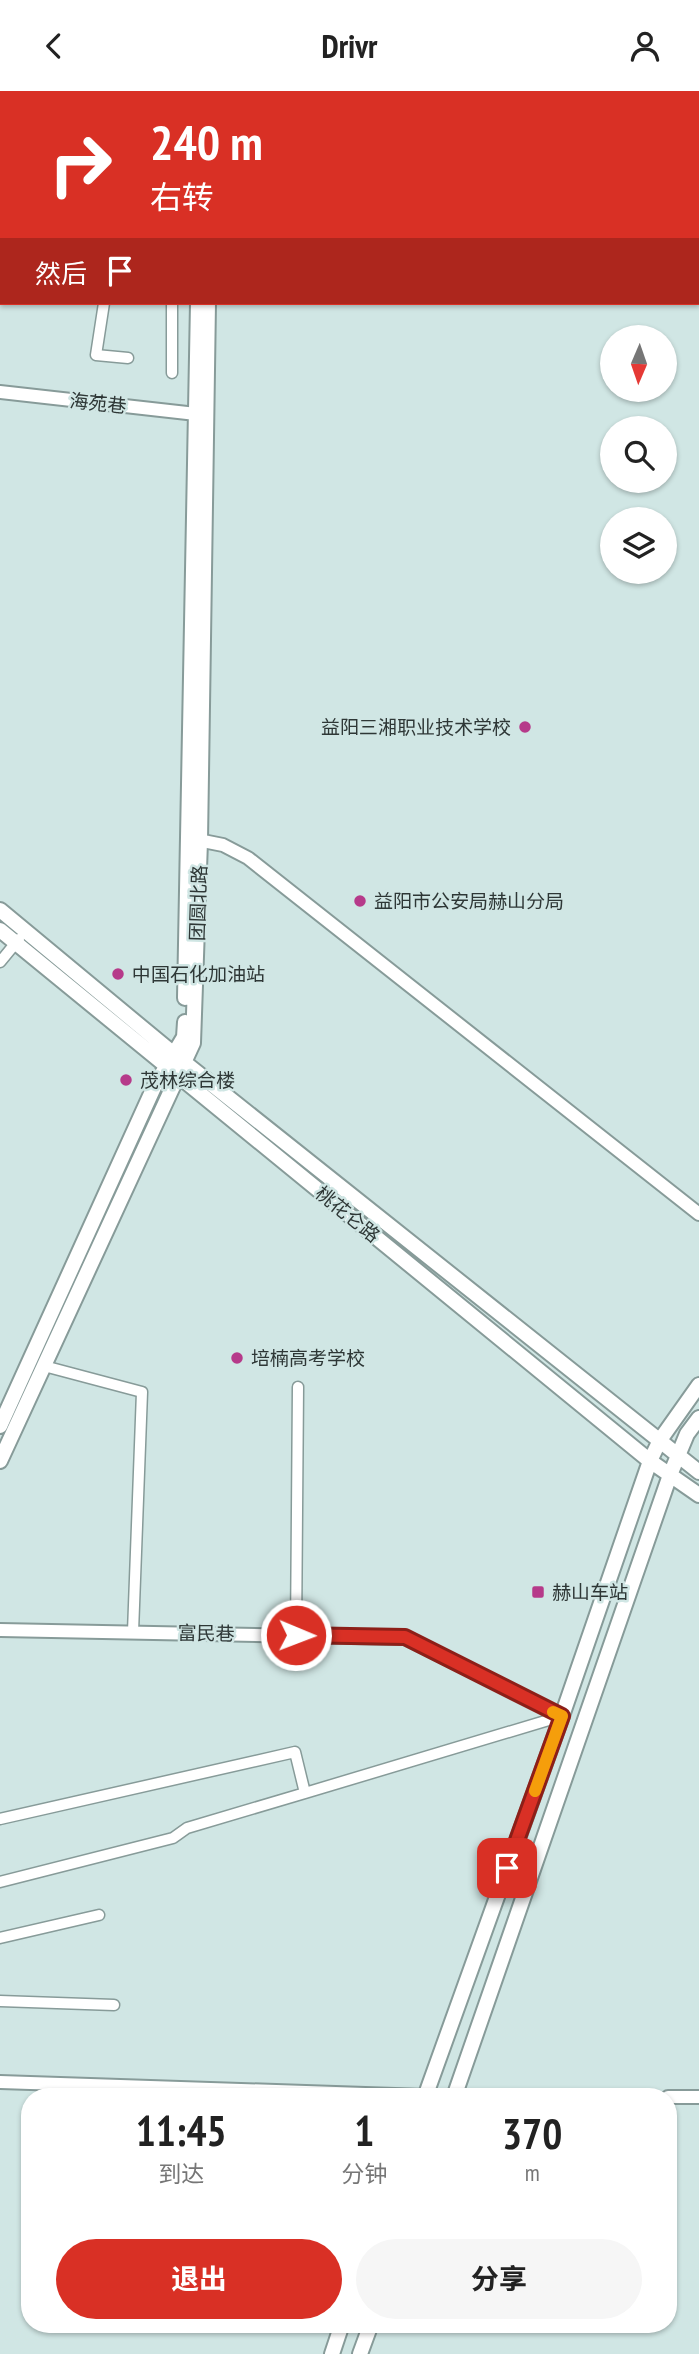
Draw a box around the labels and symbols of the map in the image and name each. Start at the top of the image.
north arrow [600,325,677,403]
street label: 海苑巷 [68,388,128,418]
place label: 益阳三湘职业技术学校 [321,715,511,739]
marker: 益阳三湘职业技术学校 [517,719,533,735]
street label: 团圆北路 [185,865,211,941]
place label: 益阳市公安局赫山分局 [374,889,564,913]
marker: 益阳市公安局赫山分局 [352,893,368,909]
place label: 中国石化加油站 [132,962,265,986]
marker: 中国石化加油站 [110,966,126,982]
place label: 茂林综合楼 [140,1068,235,1092]
marker: 茂林综合楼 [118,1072,134,1088]
street label: 桃花仑路 [311,1181,385,1247]
place label: 培楠高考学校 [251,1346,365,1370]
marker: 培楠高考学校 [229,1350,245,1366]
place label: 赫山车站 [552,1580,628,1604]
marker: 赫山车站 [530,1584,546,1600]
position arrow [259,1598,333,1672]
street label: 富民巷 [177,1621,235,1645]
pin [477,1838,537,1898]

